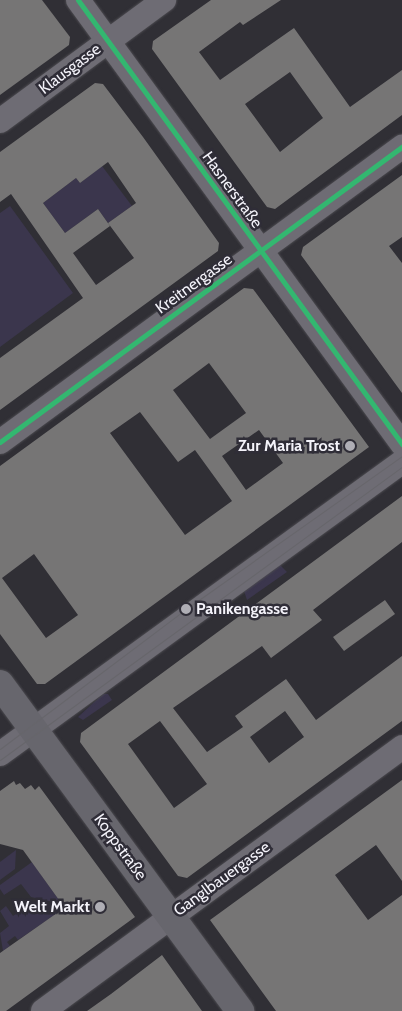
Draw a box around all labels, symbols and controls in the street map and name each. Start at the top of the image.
street label: Klausgasse [35,39,105,99]
street label: Hasnerstraße [198,148,266,232]
street label: Kreitnergasse [152,250,236,318]
place label: Zur Maria Trost [238,436,340,456]
marker: Zur Maria Trost [344,440,356,452]
place label: Panikengasse [196,599,288,619]
marker: Panikengasse [180,603,192,615]
street label: Koppstraße [90,810,150,884]
street label: Ganglbauergasse [170,838,274,920]
place label: Welt Markt [14,897,90,917]
marker: Welt Markt [94,901,106,913]

